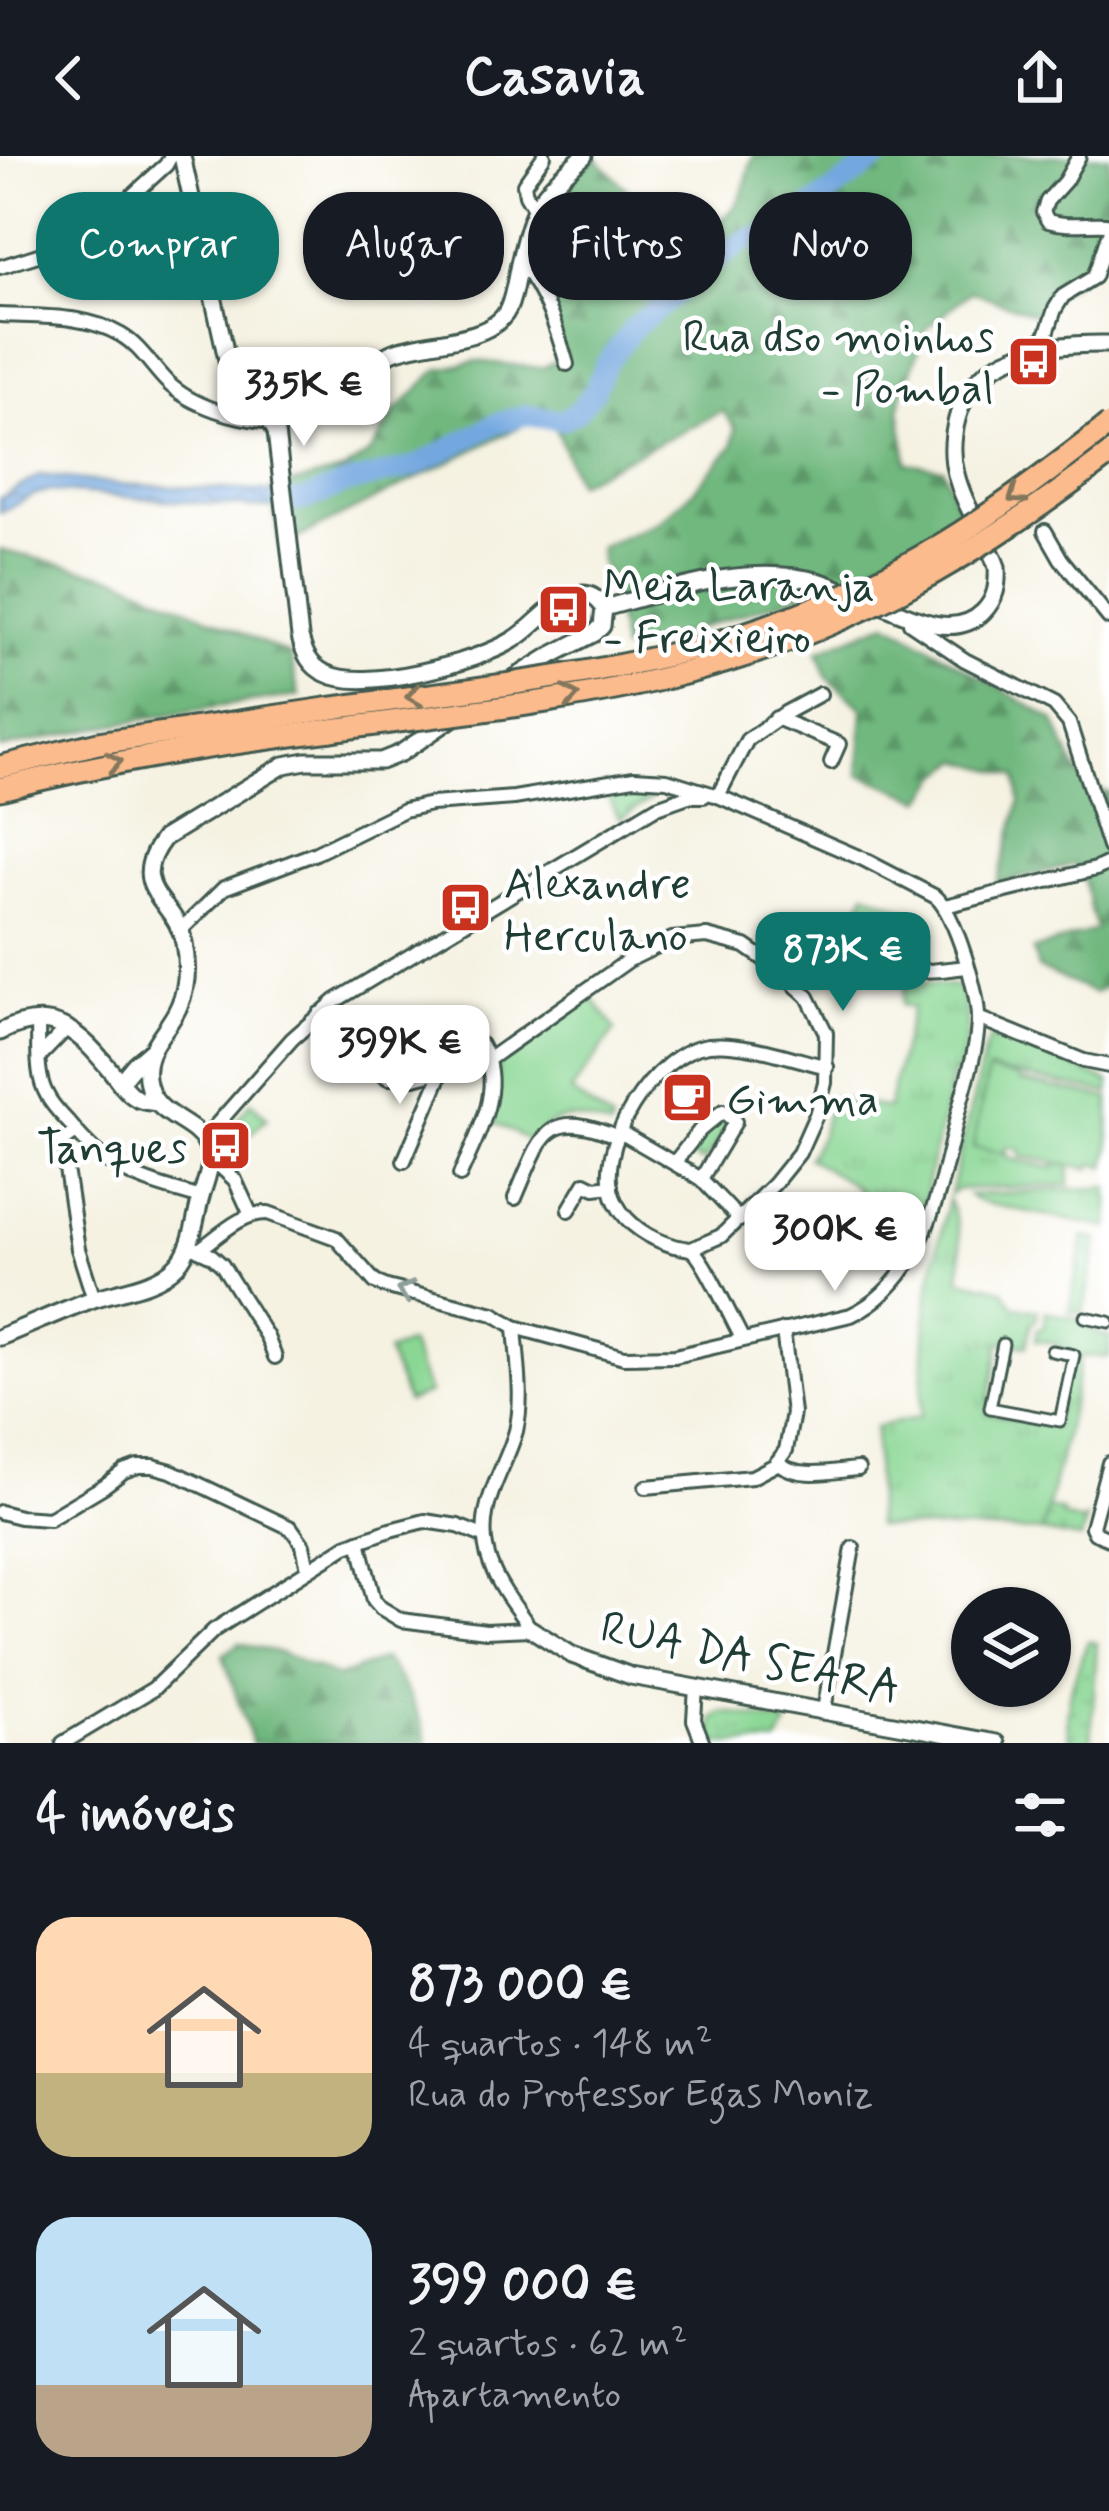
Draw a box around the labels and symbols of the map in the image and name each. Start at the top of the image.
place label: Rua dso moinhos - Pombal [683,309,994,420]
bus stop icon: Rua dso moinhos - Pombal [1005,333,1061,389]
pin: 335K € [206,347,402,449]
one-way arrow [1007,482,1029,504]
place label: Meia Laranja - Freixieiro [603,558,875,669]
bus stop icon: Meia Laranja - Freixieiro [536,582,592,638]
one-way arrow [404,683,424,709]
one-way arrow [561,684,581,709]
one-way arrow [104,750,124,776]
place label: Alexandre Herculano [504,856,691,967]
bus stop icon: Alexandre Herculano [437,880,493,936]
pin: 873K € [745,912,941,1014]
pin: 399K € [302,1005,498,1107]
cafe icon: Gimma [659,1070,715,1126]
place label: Gimma [726,1072,879,1131]
bus stop icon: Tanques [198,1118,254,1174]
place label: Tanques [37,1120,187,1179]
pin: 300K € [737,1192,933,1294]
one-way arrow [395,1281,415,1306]
street label: RUA DA SEARA [595,1599,906,1720]

